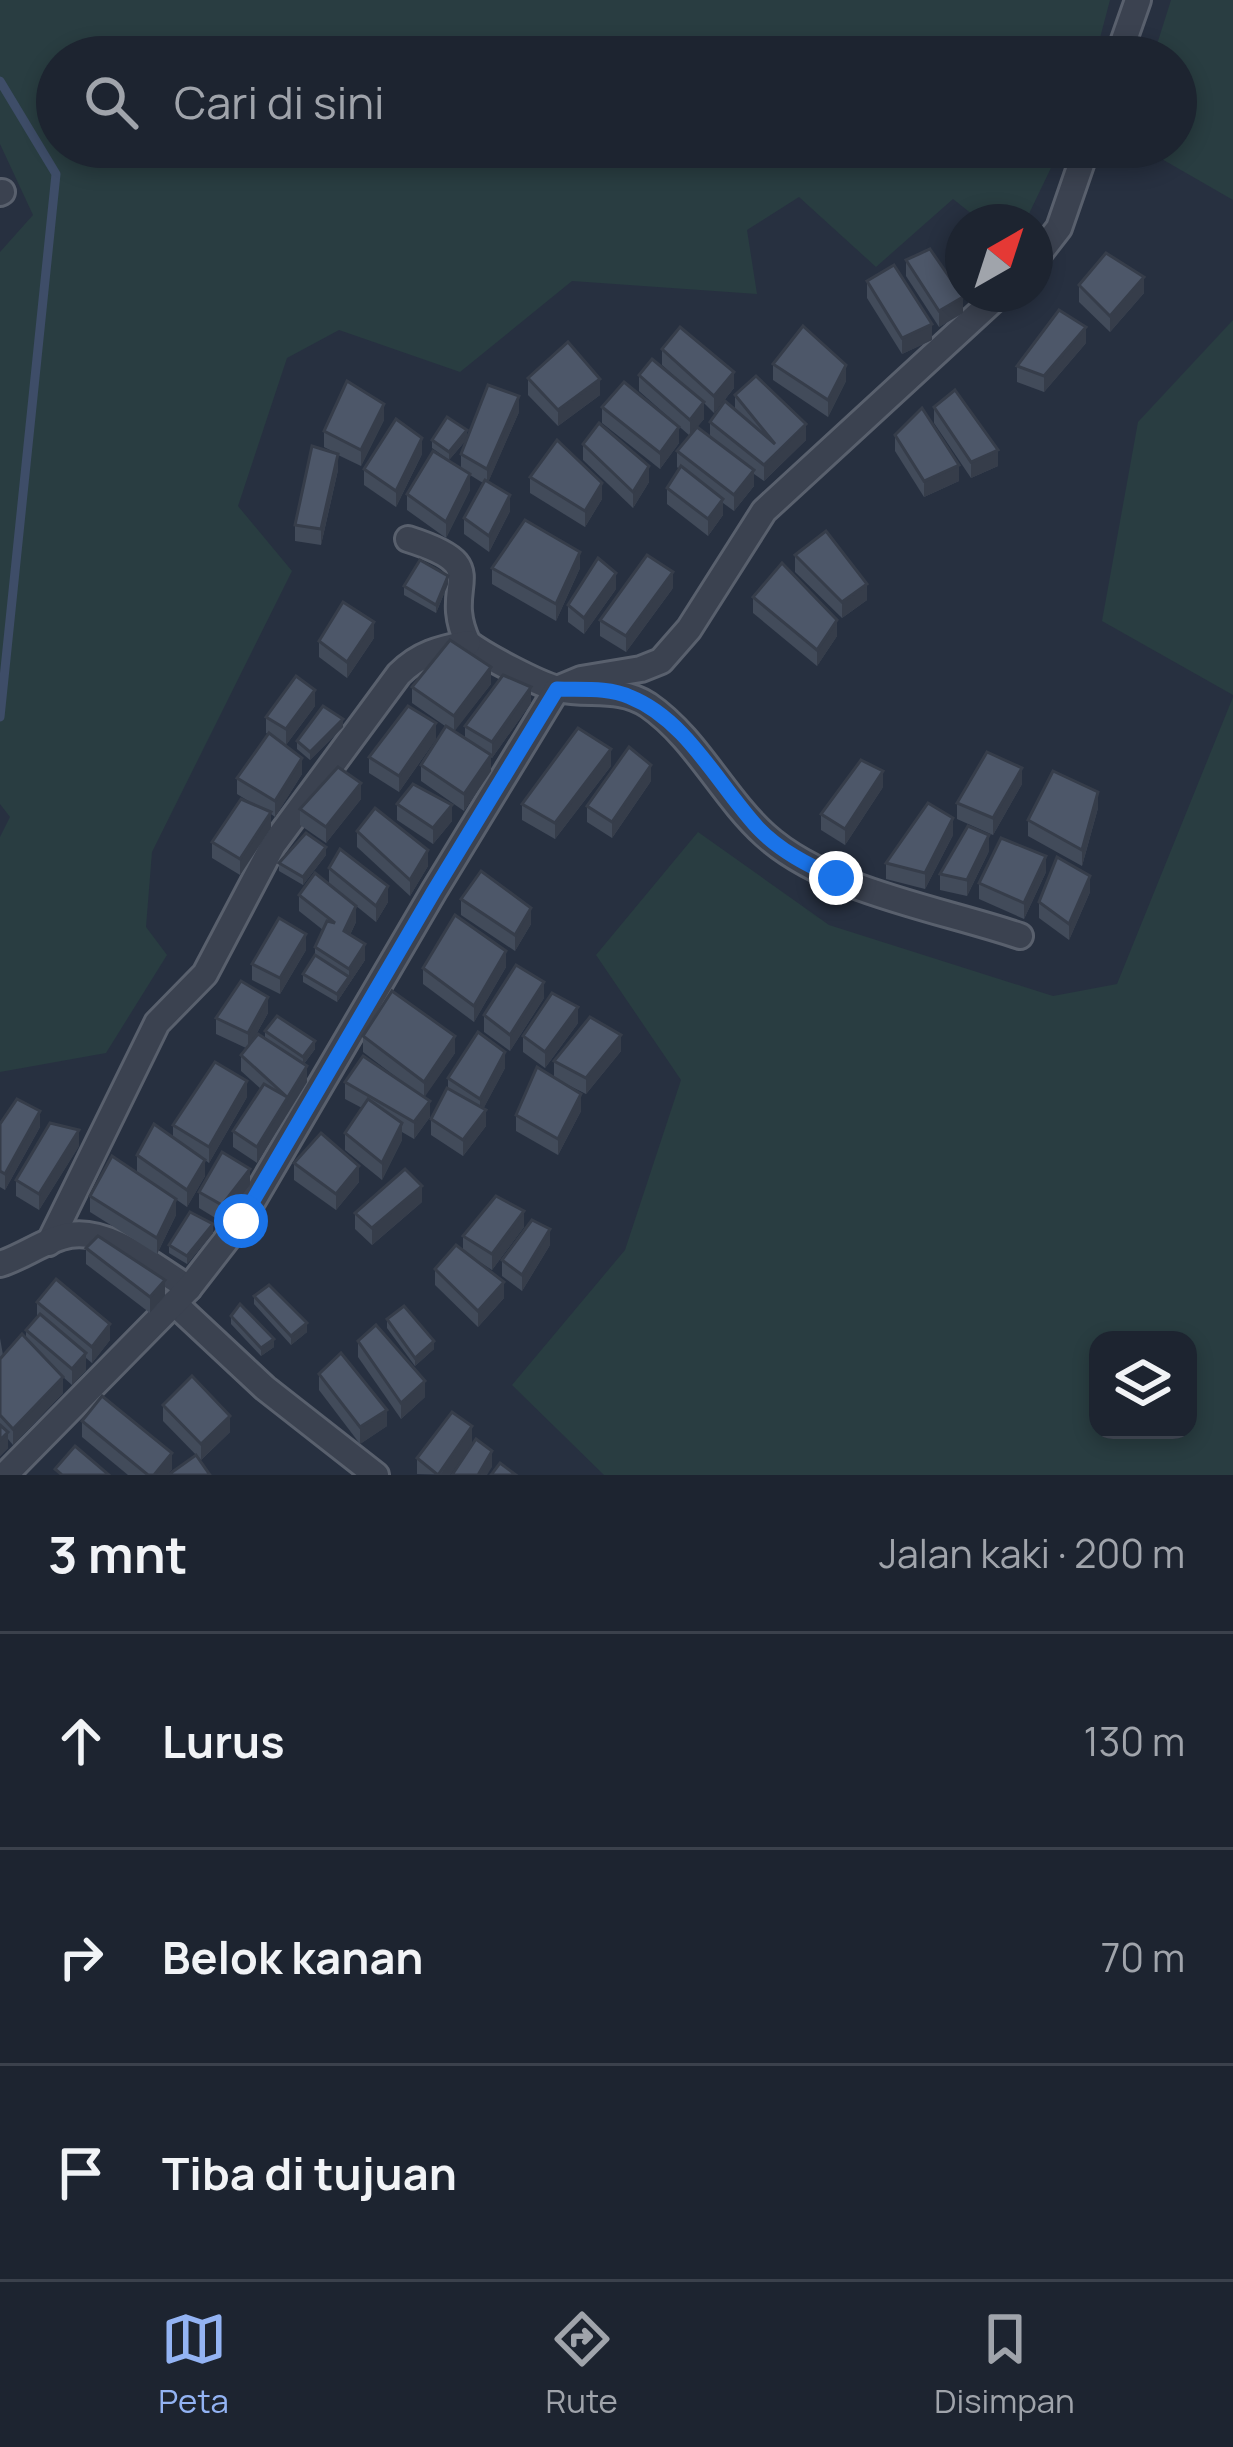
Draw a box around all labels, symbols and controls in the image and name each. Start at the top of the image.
search box [36,36,1197,168]
icon: search [78,69,144,135]
text: Cari di sini [174,71,384,133]
north arrow [945,204,1053,312]
route end [809,851,863,905]
route start [214,1194,268,1248]
map controls [1089,1331,1197,1439]
button: layers [1089,1331,1197,1439]
text: 3 mnt [48,1519,188,1588]
text: Jalan kaki · 200 m [879,1526,1185,1580]
icon: ahead [48,1708,114,1774]
text: Lurus [162,1710,285,1772]
text: 130 m [1084,1714,1185,1768]
icon: right [48,1924,114,1990]
text: Belok kanan [162,1926,423,1988]
text: 70 m [1101,1930,1185,1984]
icon: arrive [48,2140,114,2206]
text: Tiba di tujuan [162,2142,457,2204]
tab: Peta [158,2306,229,2423]
tab: Rute [546,2306,618,2423]
tab: Disimpan [934,2306,1075,2423]

